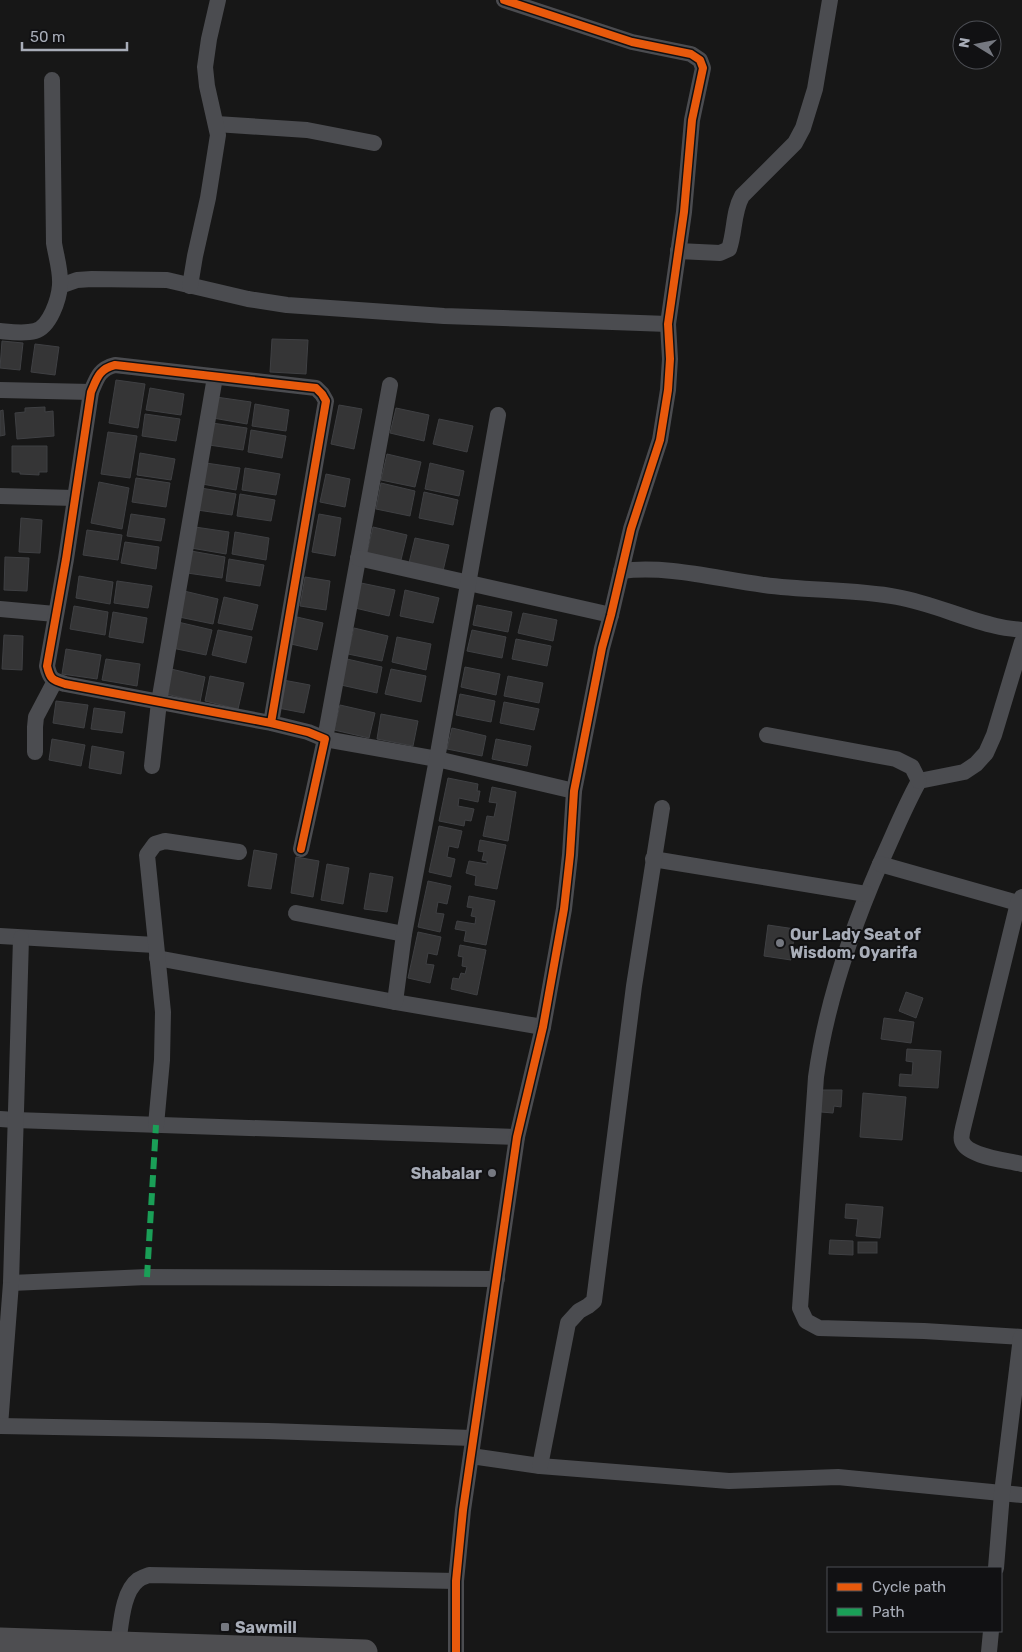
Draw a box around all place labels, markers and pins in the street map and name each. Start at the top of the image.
place label: Our Lady Seat of Wisdom, Oyarifa [790,925,922,962]
marker: Our Lady Seat of Wisdom, Oyarifa [774,937,786,949]
place label: Shabalar [411,1164,483,1183]
marker: Shabalar [486,1167,498,1179]
place label: Sawmill [235,1618,297,1637]
marker: Sawmill [219,1621,231,1633]

